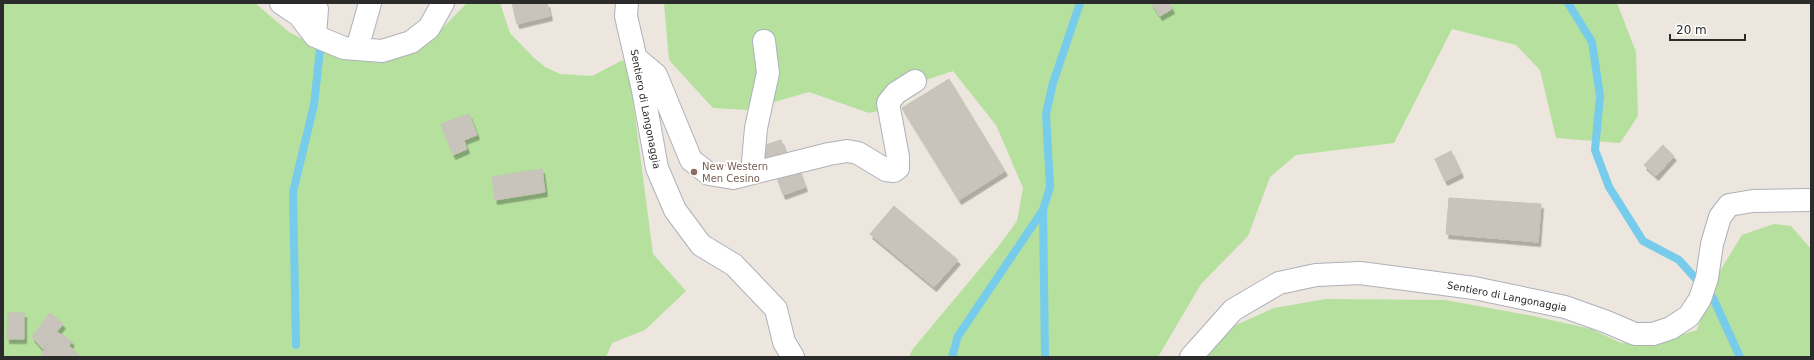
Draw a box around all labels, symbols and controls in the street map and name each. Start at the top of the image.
scale bar [1670,16,1745,42]
text: 20 m [1676,23,1707,37]
street label: Sentiero di Langonaggia [628,48,663,170]
place label: New Western Men Cesino [702,161,768,184]
marker: New Western Men Cesino [689,167,699,177]
street label: Sentiero di Langonaggia [1446,279,1568,314]

